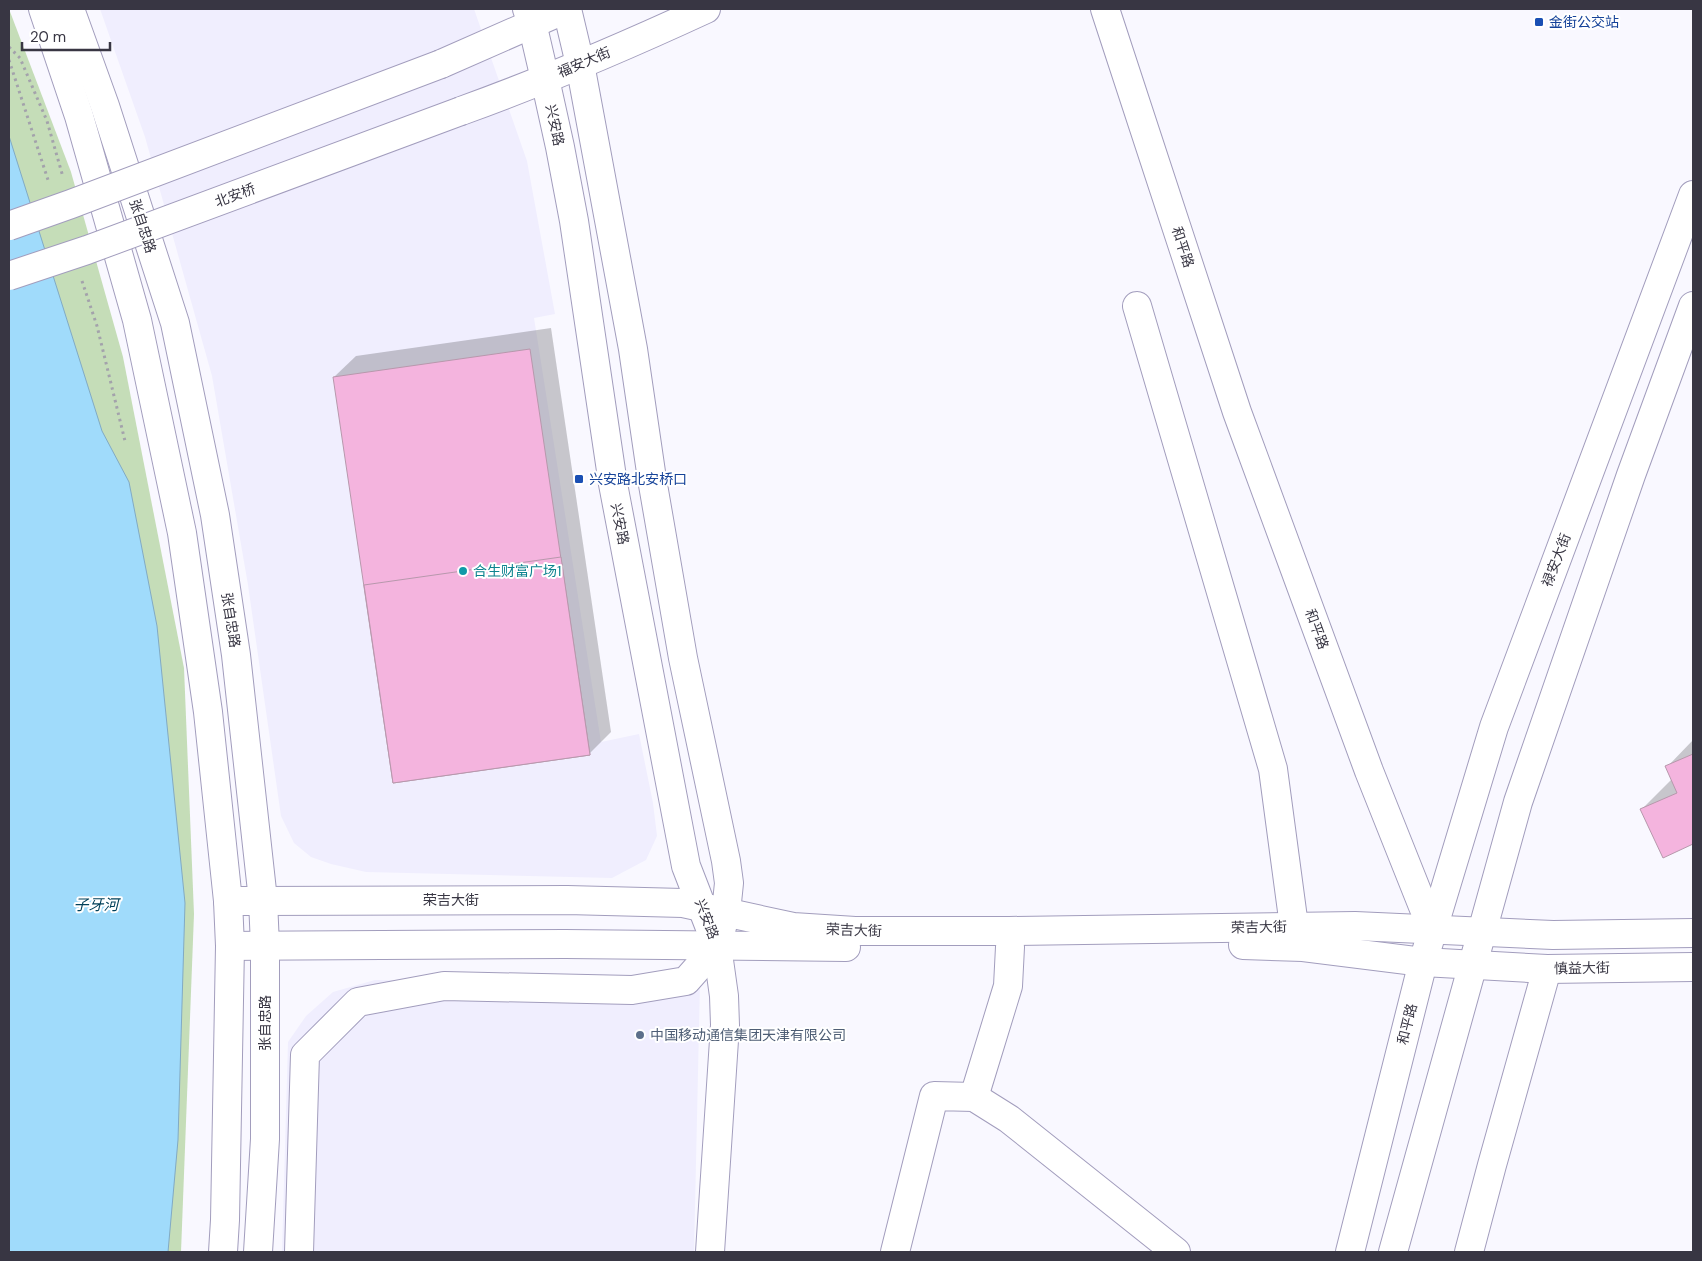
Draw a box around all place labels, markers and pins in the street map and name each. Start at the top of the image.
place label: 金街公交站 [1549,13,1619,31]
marker: 金街公交站 [1533,16,1545,28]
place label: 兴安路北安桥口 [589,470,687,488]
marker: 兴安路北安桥口 [573,473,585,485]
place label: 合生财富广场1 [473,562,561,580]
marker: 合生财富广场1 [457,565,469,577]
place label: 中国移动通信集团天津有限公司 [650,1026,846,1044]
marker: 中国移动通信集团天津有限公司 [634,1029,646,1041]

